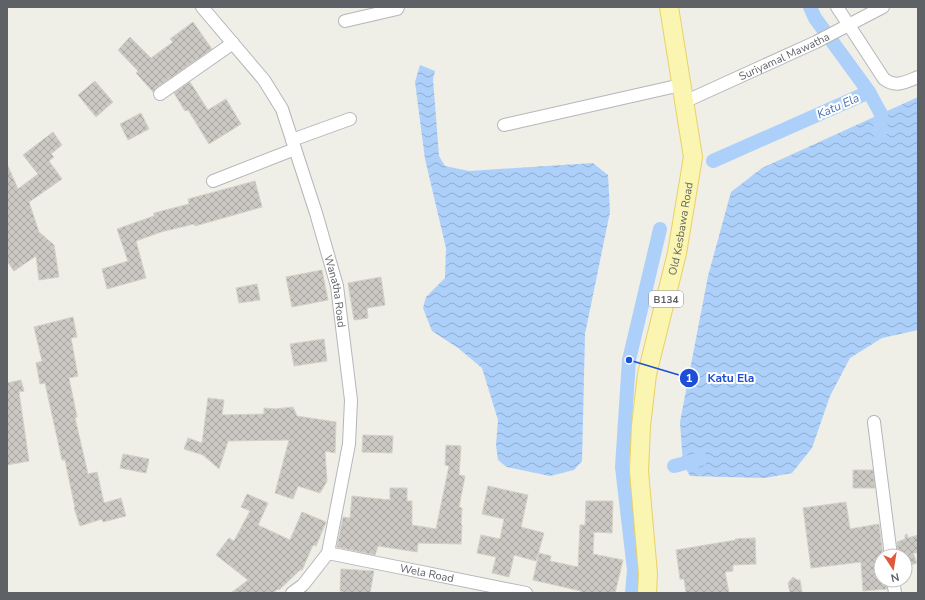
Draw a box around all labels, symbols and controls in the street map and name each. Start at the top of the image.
street label: Suriyamal Mawatha [736,29,832,84]
water label: Katu Ela [814,90,862,122]
street label: Old Kesbawa Road [665,181,697,277]
street label: Wanatha Road [320,253,349,328]
road number: B134 [649,291,683,307]
callout: Katu Ela [679,366,762,390]
text: 1 [685,370,693,386]
text: Katu Ela [708,370,754,386]
north arrow [873,548,913,588]
street label: Wela Road [399,561,455,586]
text: N [889,569,901,585]

